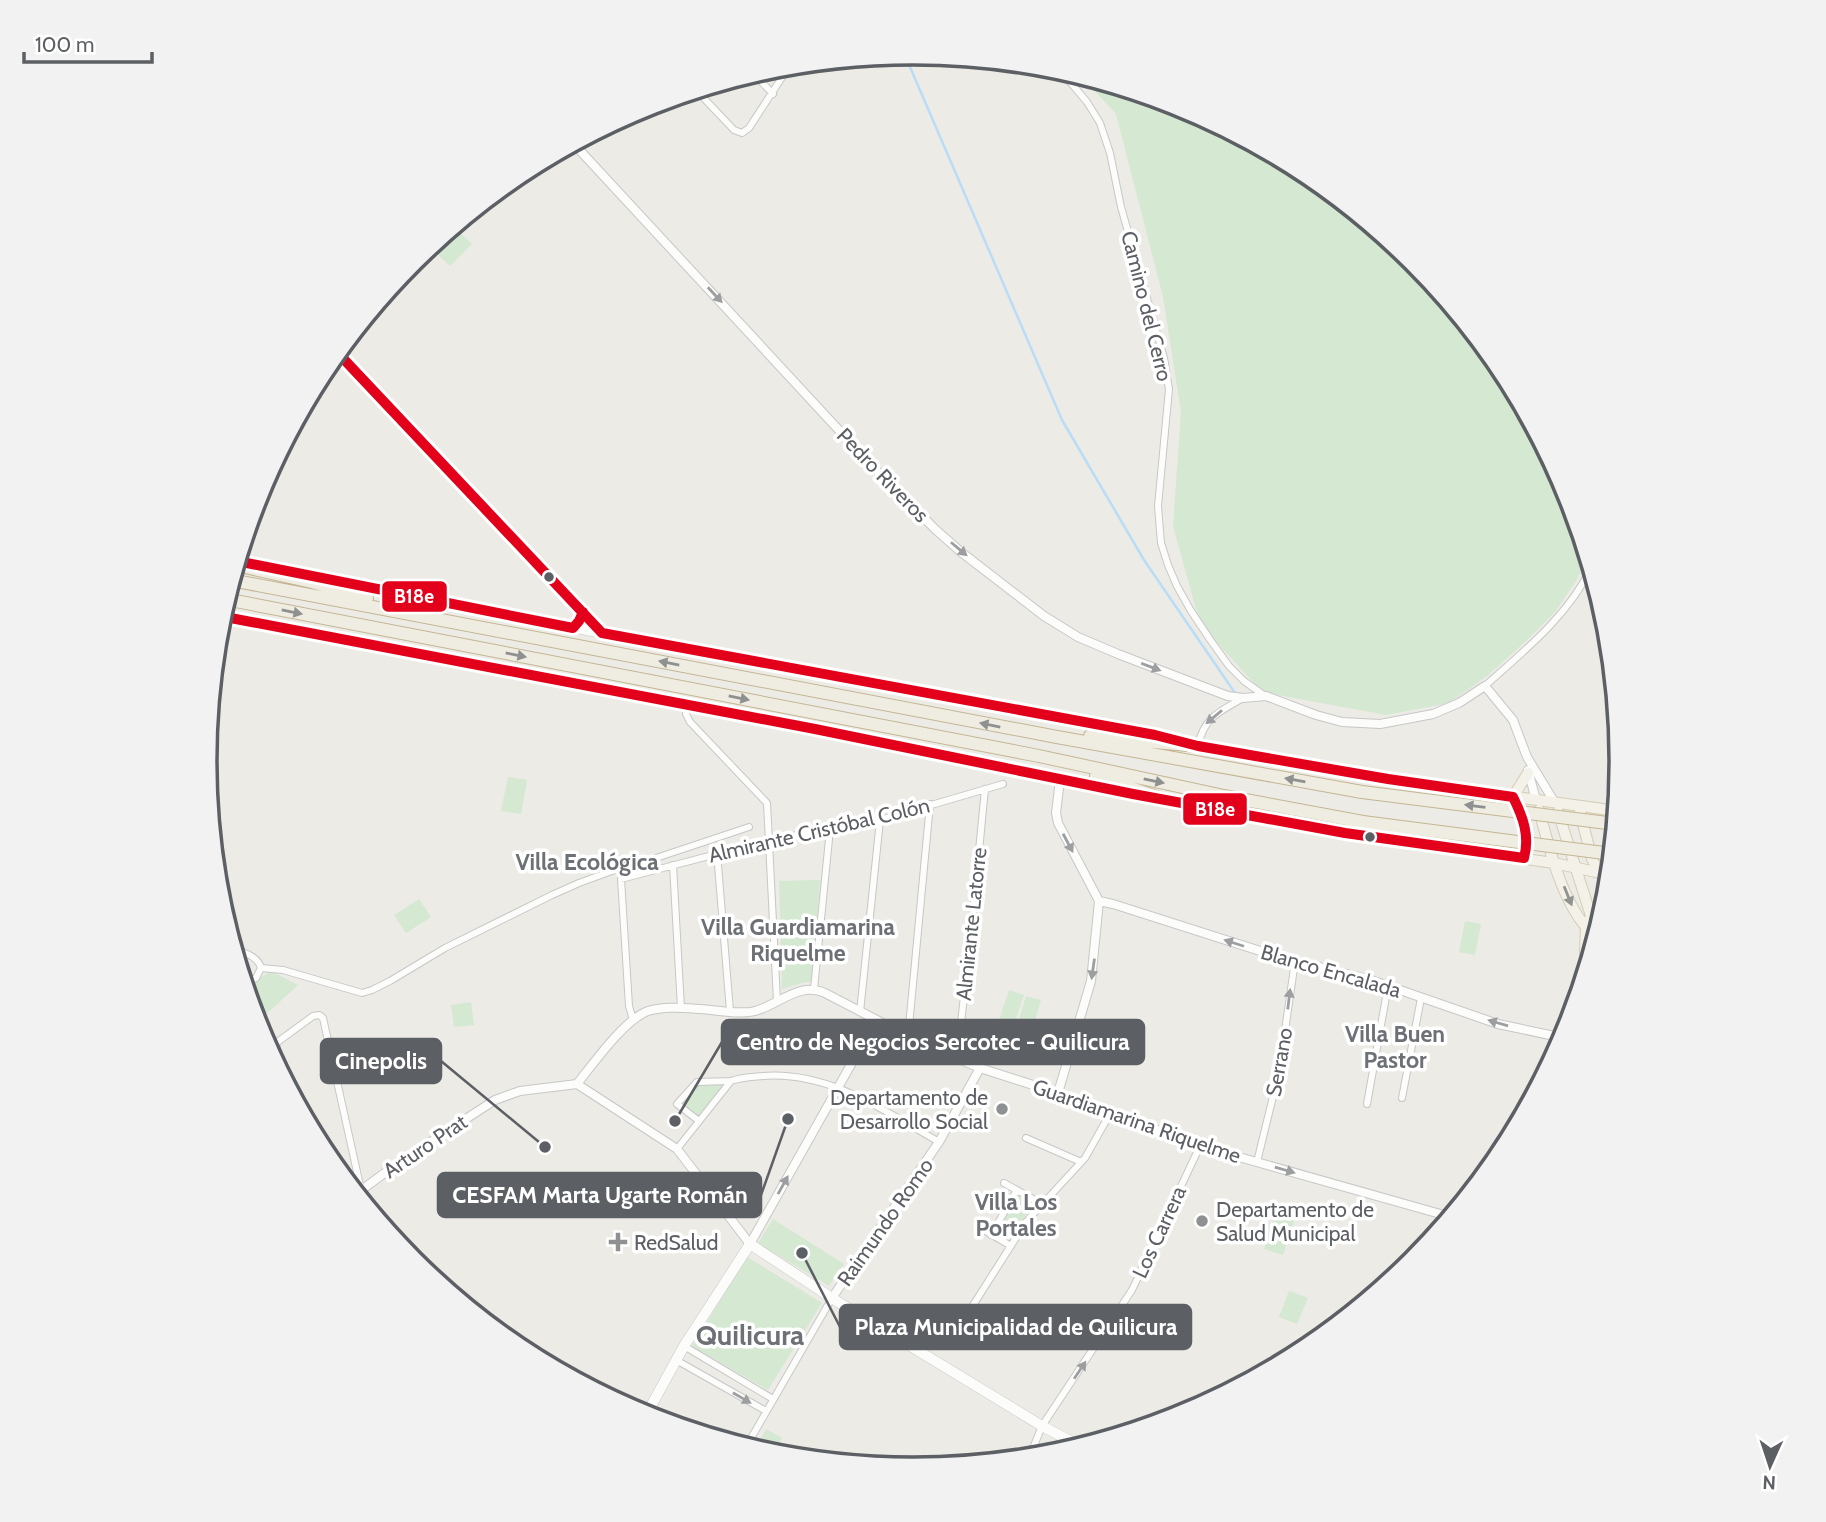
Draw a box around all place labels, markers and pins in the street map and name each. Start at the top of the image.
unlabelled marker [542,570,556,584]
unlabelled marker [1363,830,1377,844]
callout: Centro de Negocios Sercotec - Quilicura [722,1020,1144,1064]
callout: Cinepolis [321,1039,441,1083]
place label: Departamento de Desarrollo Social [830,1085,988,1134]
marker: Departamento de Desarrollo Social [994,1101,1010,1117]
callout: CESFAM Marta Ugarte Román [438,1173,761,1217]
place label: Departamento de Salud Municipal [1216,1197,1374,1246]
marker: Departamento de Salud Municipal [1194,1213,1210,1229]
place label: RedSalud [634,1230,718,1255]
marker: RedSalud [608,1232,628,1252]
callout: Plaza Municipalidad de Quilicura [840,1305,1191,1349]

